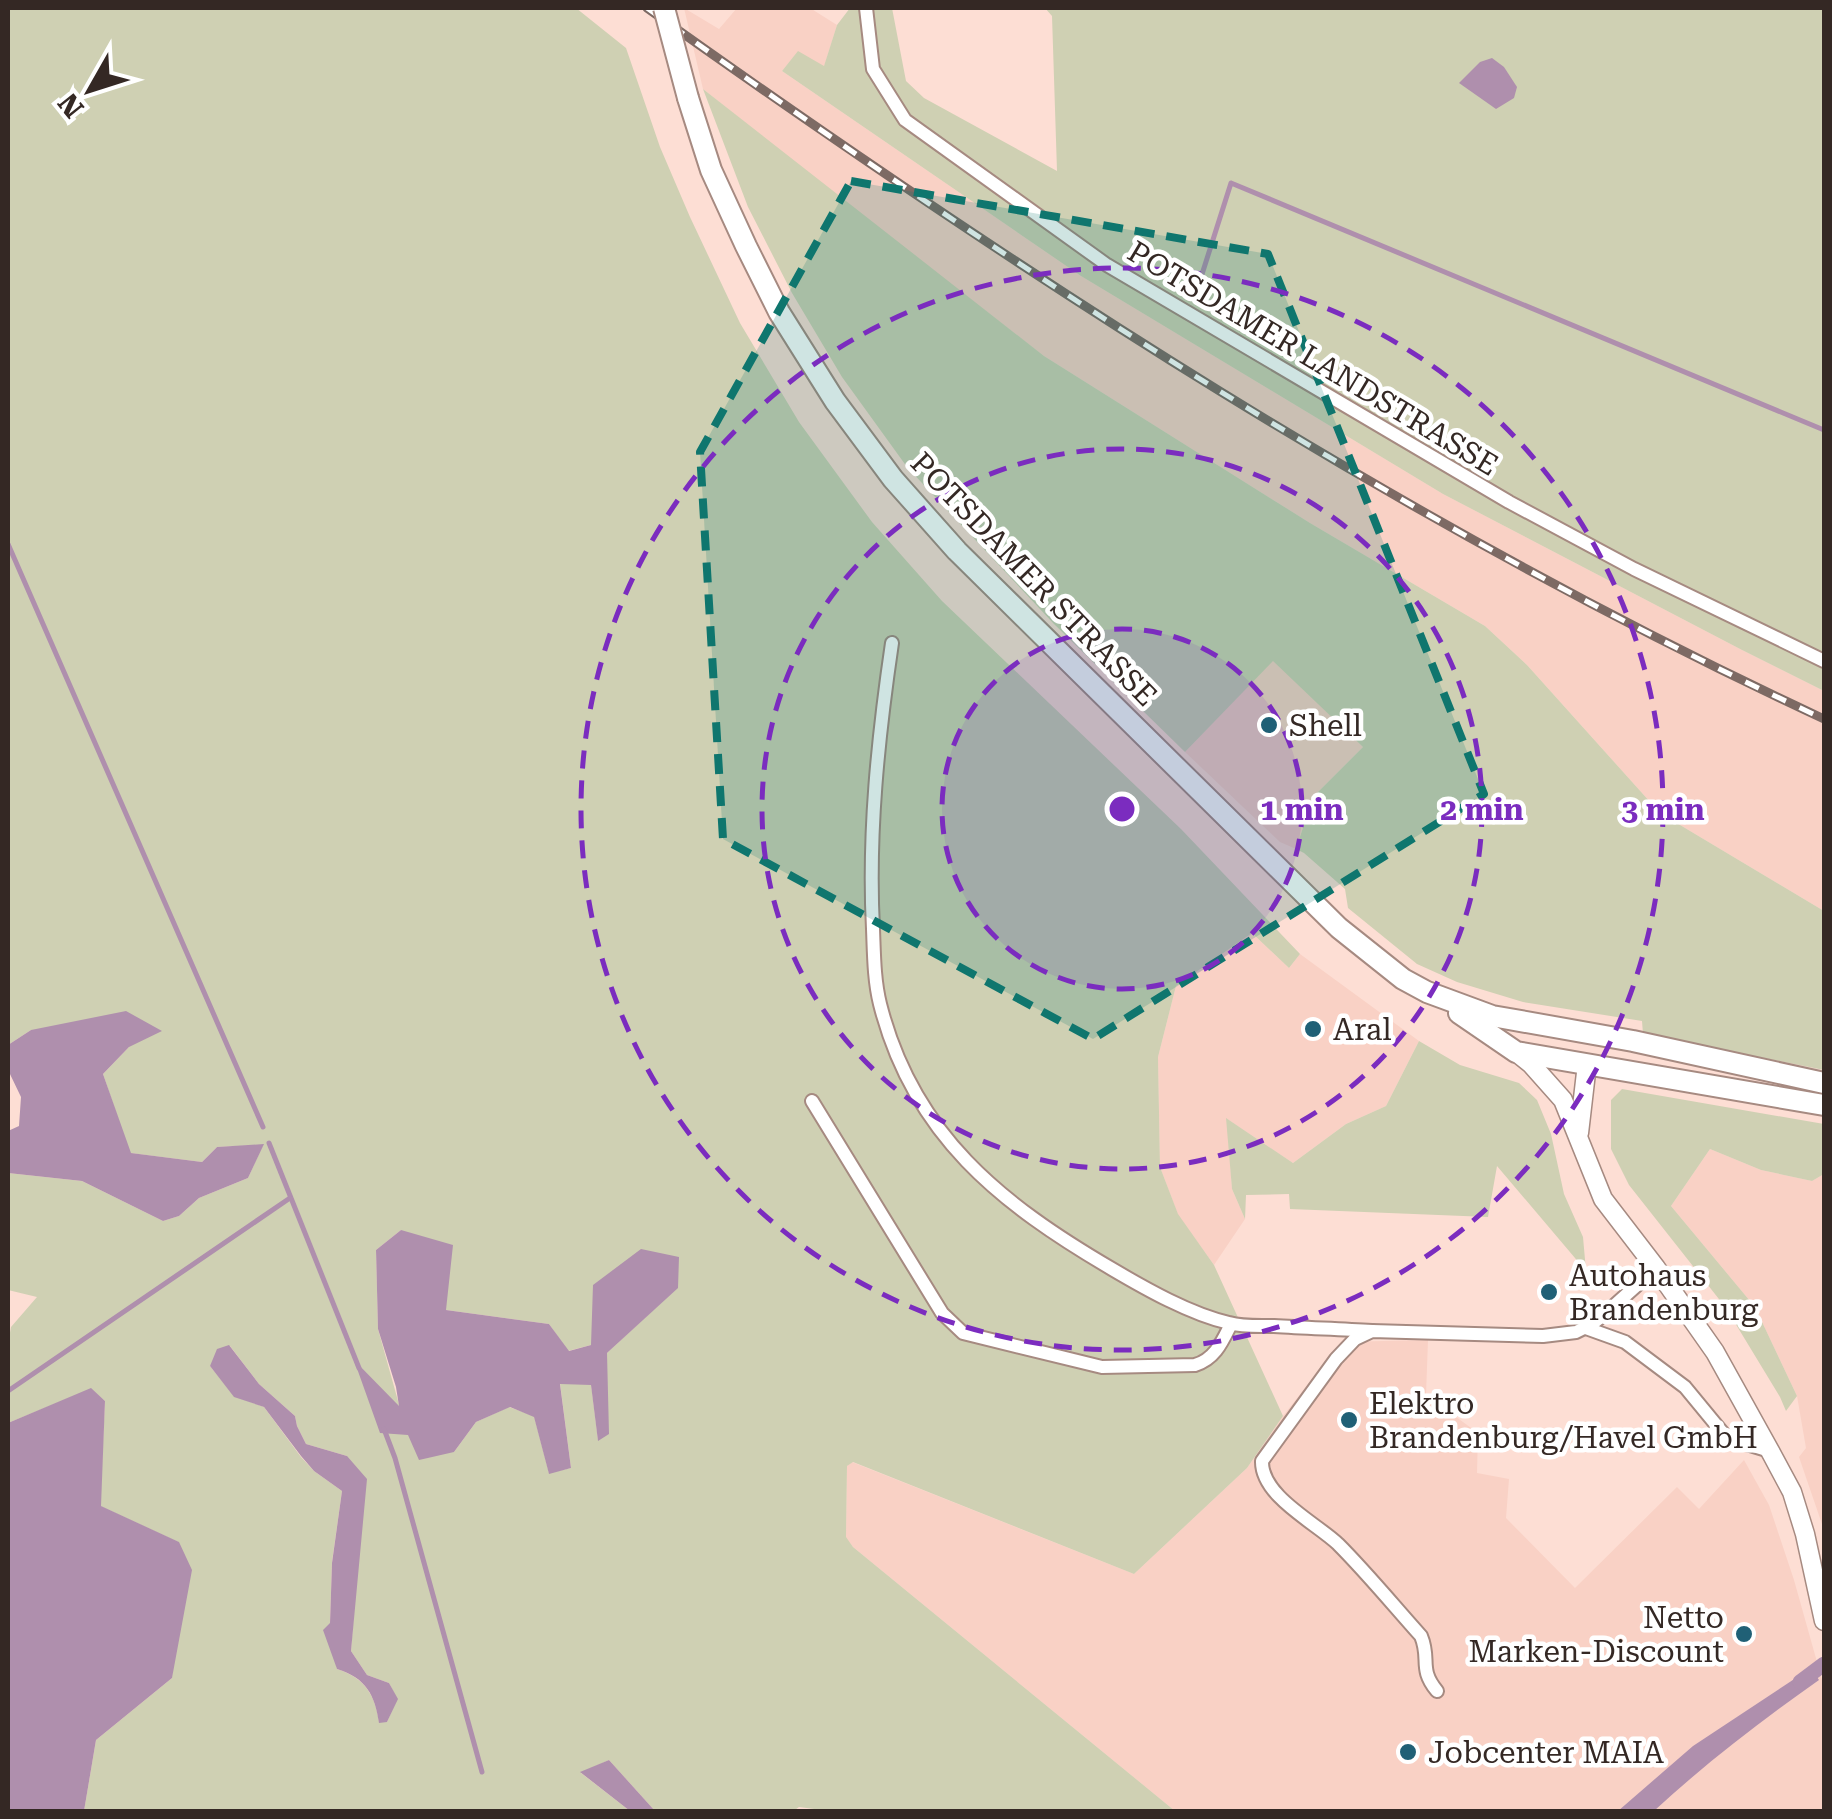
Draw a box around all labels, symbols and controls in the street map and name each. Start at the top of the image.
north arrow [40,40,140,140]
text: N [51,87,91,124]
street label: POTSDAMER LANDSTRASSE [1122,233,1504,483]
street label: POTSDAMER STRASSE [904,445,1164,713]
place label: Shell [1289,708,1362,743]
marker: Shell [1258,714,1280,736]
centre of rings [1104,791,1140,827]
text: 1 min [1260,792,1344,827]
text: 2 min [1440,792,1524,827]
text: 3 min [1621,792,1705,827]
place label: Aral [1333,1012,1392,1047]
marker: Aral [1302,1018,1324,1040]
place label: Autohaus Brandenburg [1569,1258,1758,1327]
marker: Autohaus Brandenburg [1538,1281,1560,1303]
place label: Elektro Brandenburg/Havel GmbH [1369,1386,1758,1455]
marker: Elektro Brandenburg/Havel GmbH [1338,1409,1360,1431]
place label: Netto Marken-Discount [1468,1600,1724,1669]
marker: Netto Marken-Discount [1733,1623,1755,1645]
place label: Jobcenter MAIA [1428,1735,1664,1770]
marker: Jobcenter MAIA [1397,1741,1419,1763]

